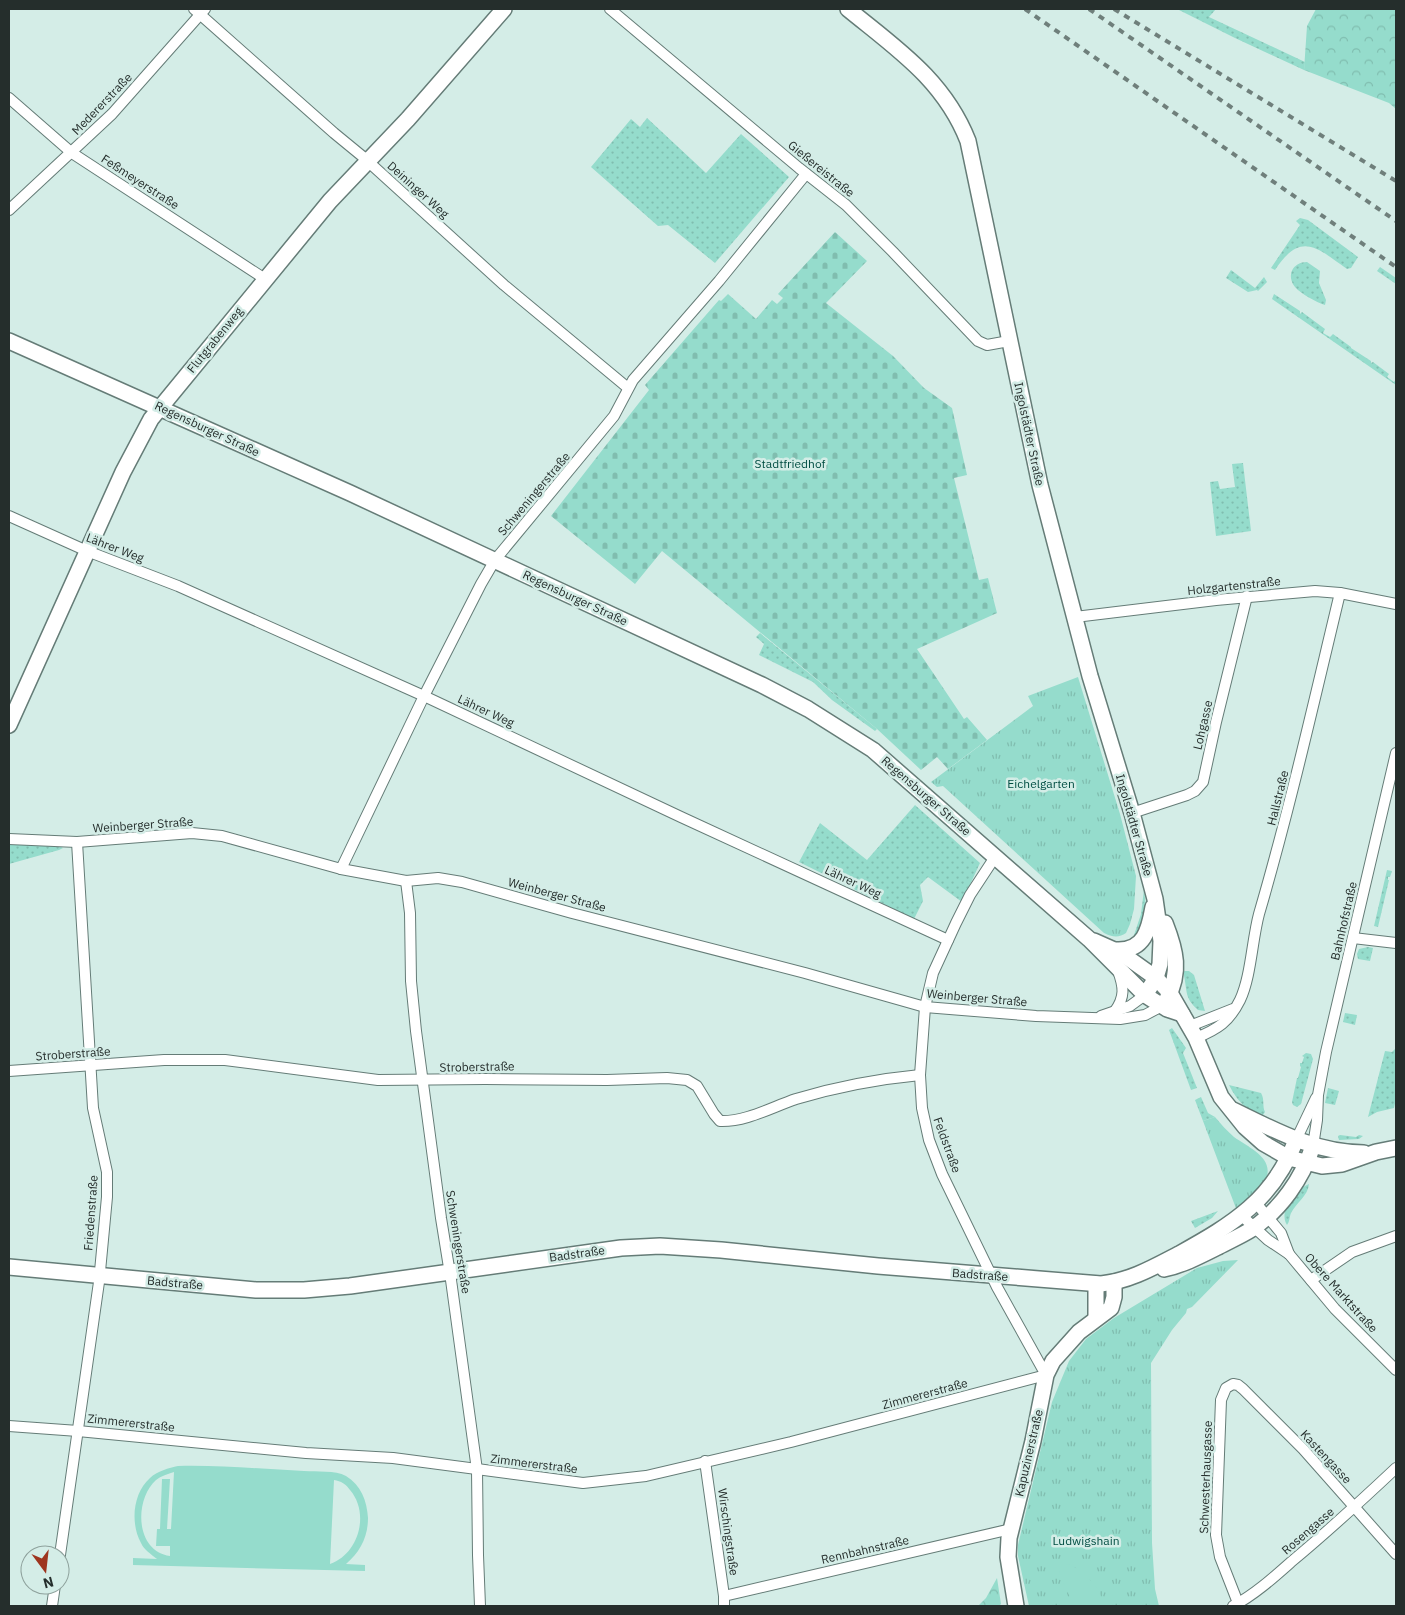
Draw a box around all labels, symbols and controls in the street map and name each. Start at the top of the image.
street label: Medererstraße [68,69,135,138]
street label: Gießereistraße [785,137,858,200]
street label: Feßmeyerstraße [99,151,182,212]
street label: Deininger Weg [384,158,453,222]
street label: Flutgrabenweg [183,303,246,376]
street label: Ingolstädter Straße [1011,381,1048,487]
street label: Regensburger Straße [152,398,262,460]
street label: Schweningerstraße [494,449,573,538]
park label: Stadtfriedhof [755,456,826,471]
street label: Lährer Weg [84,530,147,566]
street label: Regensburger Straße [520,567,630,629]
street label: Holzgartenstraße [1187,573,1282,598]
street label: Lährer Weg [455,691,518,730]
street label: Lohgasse [1190,698,1216,751]
street label: Regensburger Straße [878,753,975,839]
street label: Hallstraße [1263,768,1292,827]
street label: Ingolstädter Straße [1113,772,1156,878]
park label: Eichelgarten [1007,776,1075,791]
street label: Weinberger Straße [92,813,194,836]
street label: Lährer Weg [822,862,885,901]
street label: Weinberger Straße [506,874,608,915]
street label: Bahnhofstraße [1327,880,1360,962]
street label: Weinberger Straße [926,986,1028,1009]
street label: Stroberstraße [35,1043,111,1064]
street label: Stroberstraße [439,1058,515,1075]
street label: Feldstraße [930,1115,965,1175]
street label: Friedenstraße [80,1174,101,1251]
street label: Schweningerstraße [443,1189,474,1295]
street label: Badstraße [548,1242,606,1265]
street label: Obere Marktstraße [1302,1250,1381,1336]
street label: Badstraße [951,1265,1009,1284]
street label: Badstraße [146,1273,204,1292]
street label: Zimmererstraße [881,1375,970,1412]
street label: Kapuzinerstraße [1011,1407,1046,1498]
street label: Zimmererstraße [87,1410,176,1435]
street label: Schwesterhausgasse [1196,1420,1215,1534]
street label: Kastengasse [1298,1427,1355,1487]
street label: Zimmererstraße [490,1451,579,1476]
street label: Wirschingstraße [715,1487,742,1577]
street label: Rosengasse [1278,1504,1337,1557]
street label: Rennbahnstraße [819,1532,911,1567]
park label: Ludwigshain [1052,1533,1120,1548]
north arrow [20,1545,70,1595]
text: N [41,1573,56,1593]

